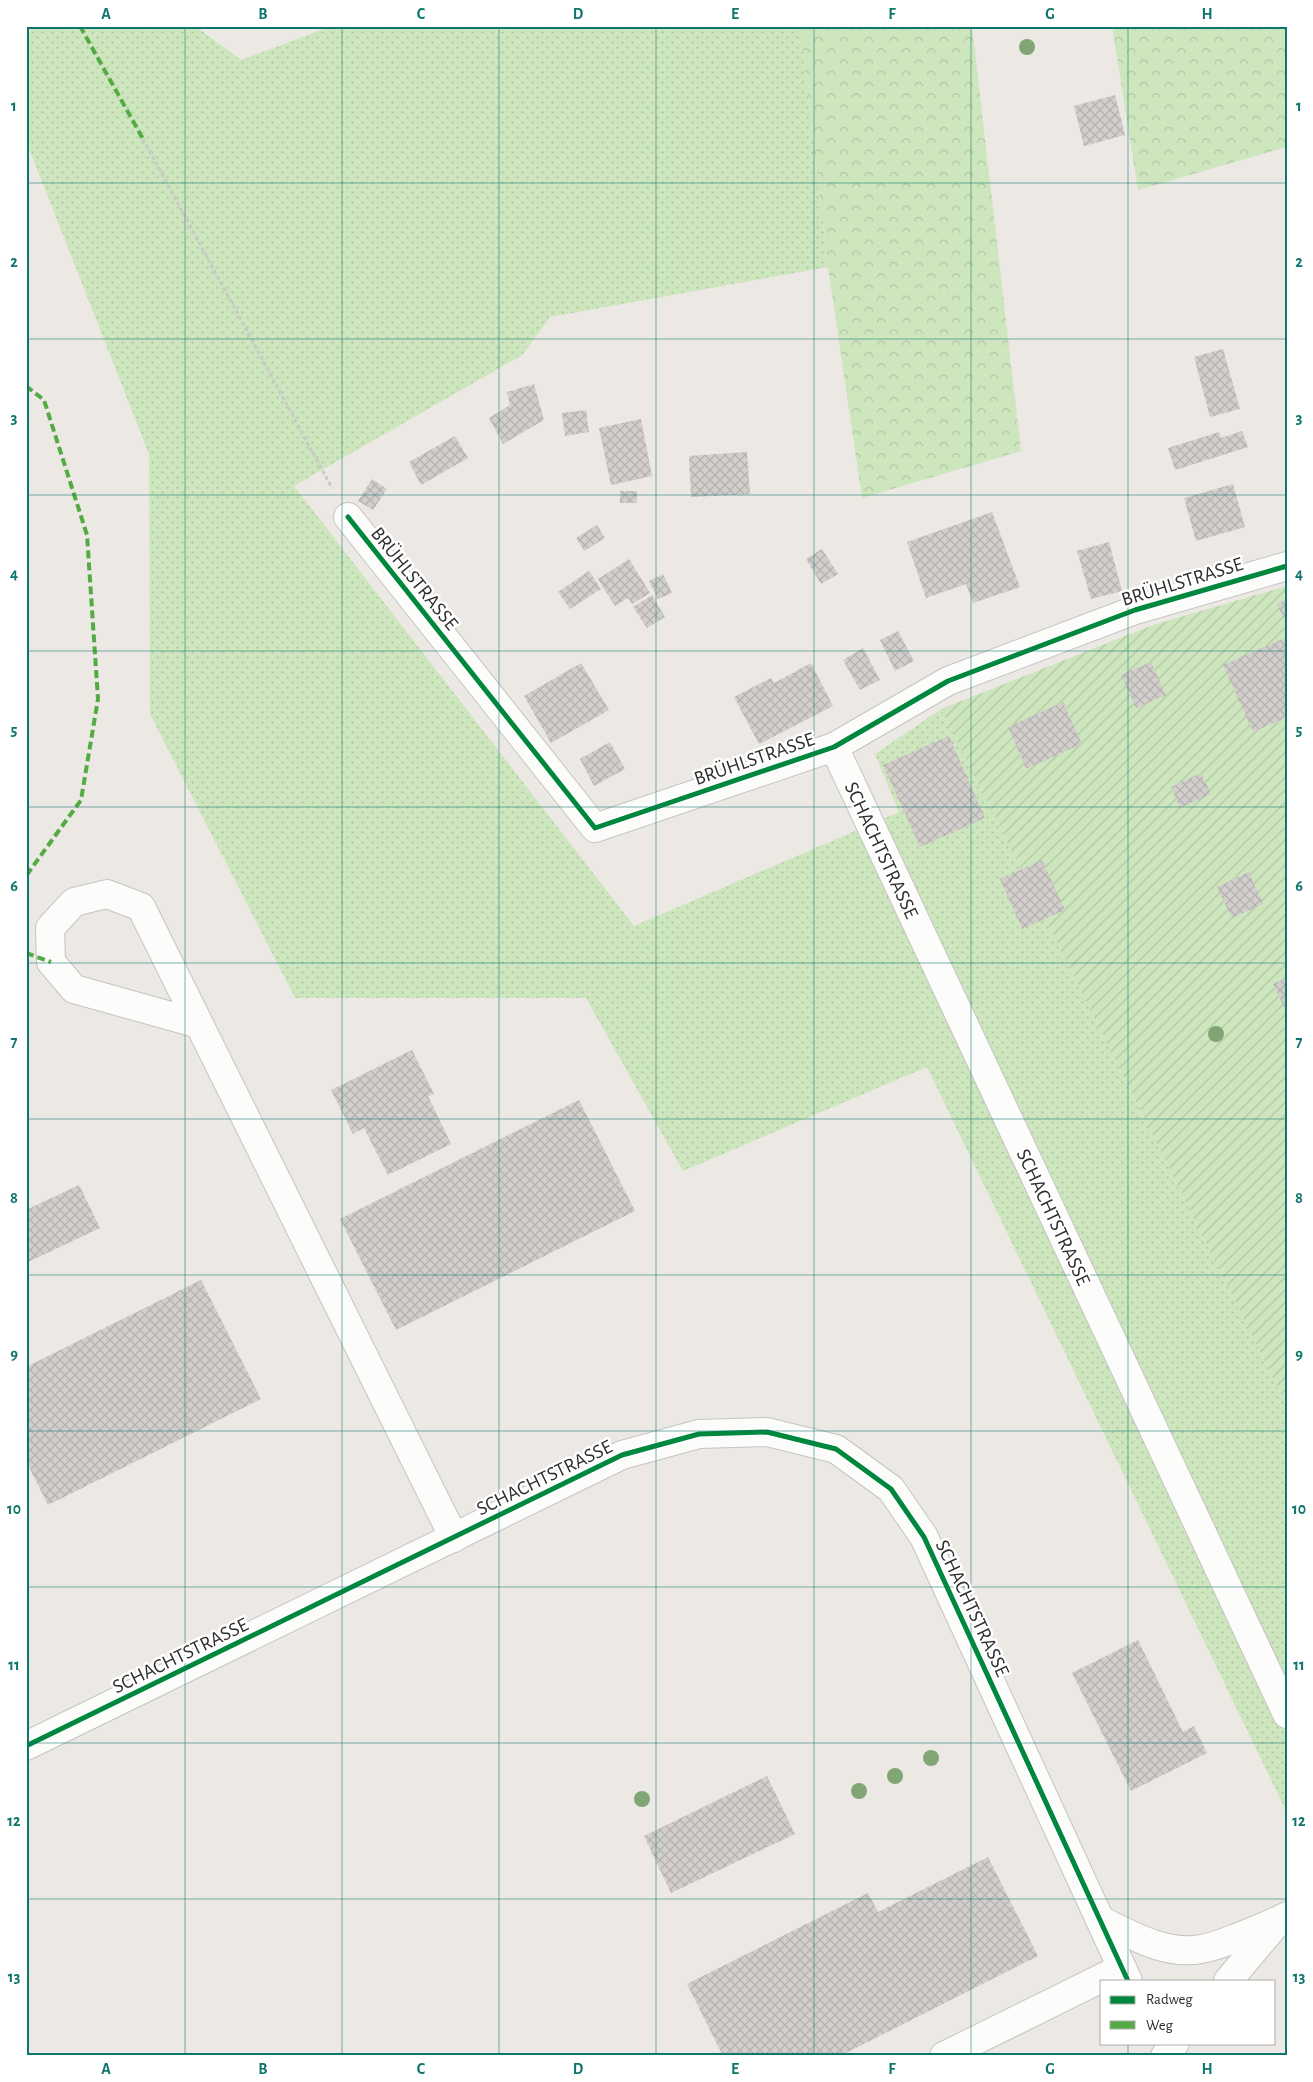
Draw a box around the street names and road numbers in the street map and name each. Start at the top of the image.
street label: BRÜHLSTRASSE [367,523,462,634]
street label: BRÜHLSTRASSE [1119,554,1246,610]
street label: BRÜHLSTRASSE [691,729,818,789]
street label: SCHACHTSTRASSE [841,779,922,922]
street label: SCHACHTSTRASSE [1013,1146,1094,1289]
street label: SCHACHTSTRASSE [473,1436,616,1519]
street label: SCHACHTSTRASSE [932,1537,1013,1680]
street label: SCHACHTSTRASSE [109,1614,252,1697]

